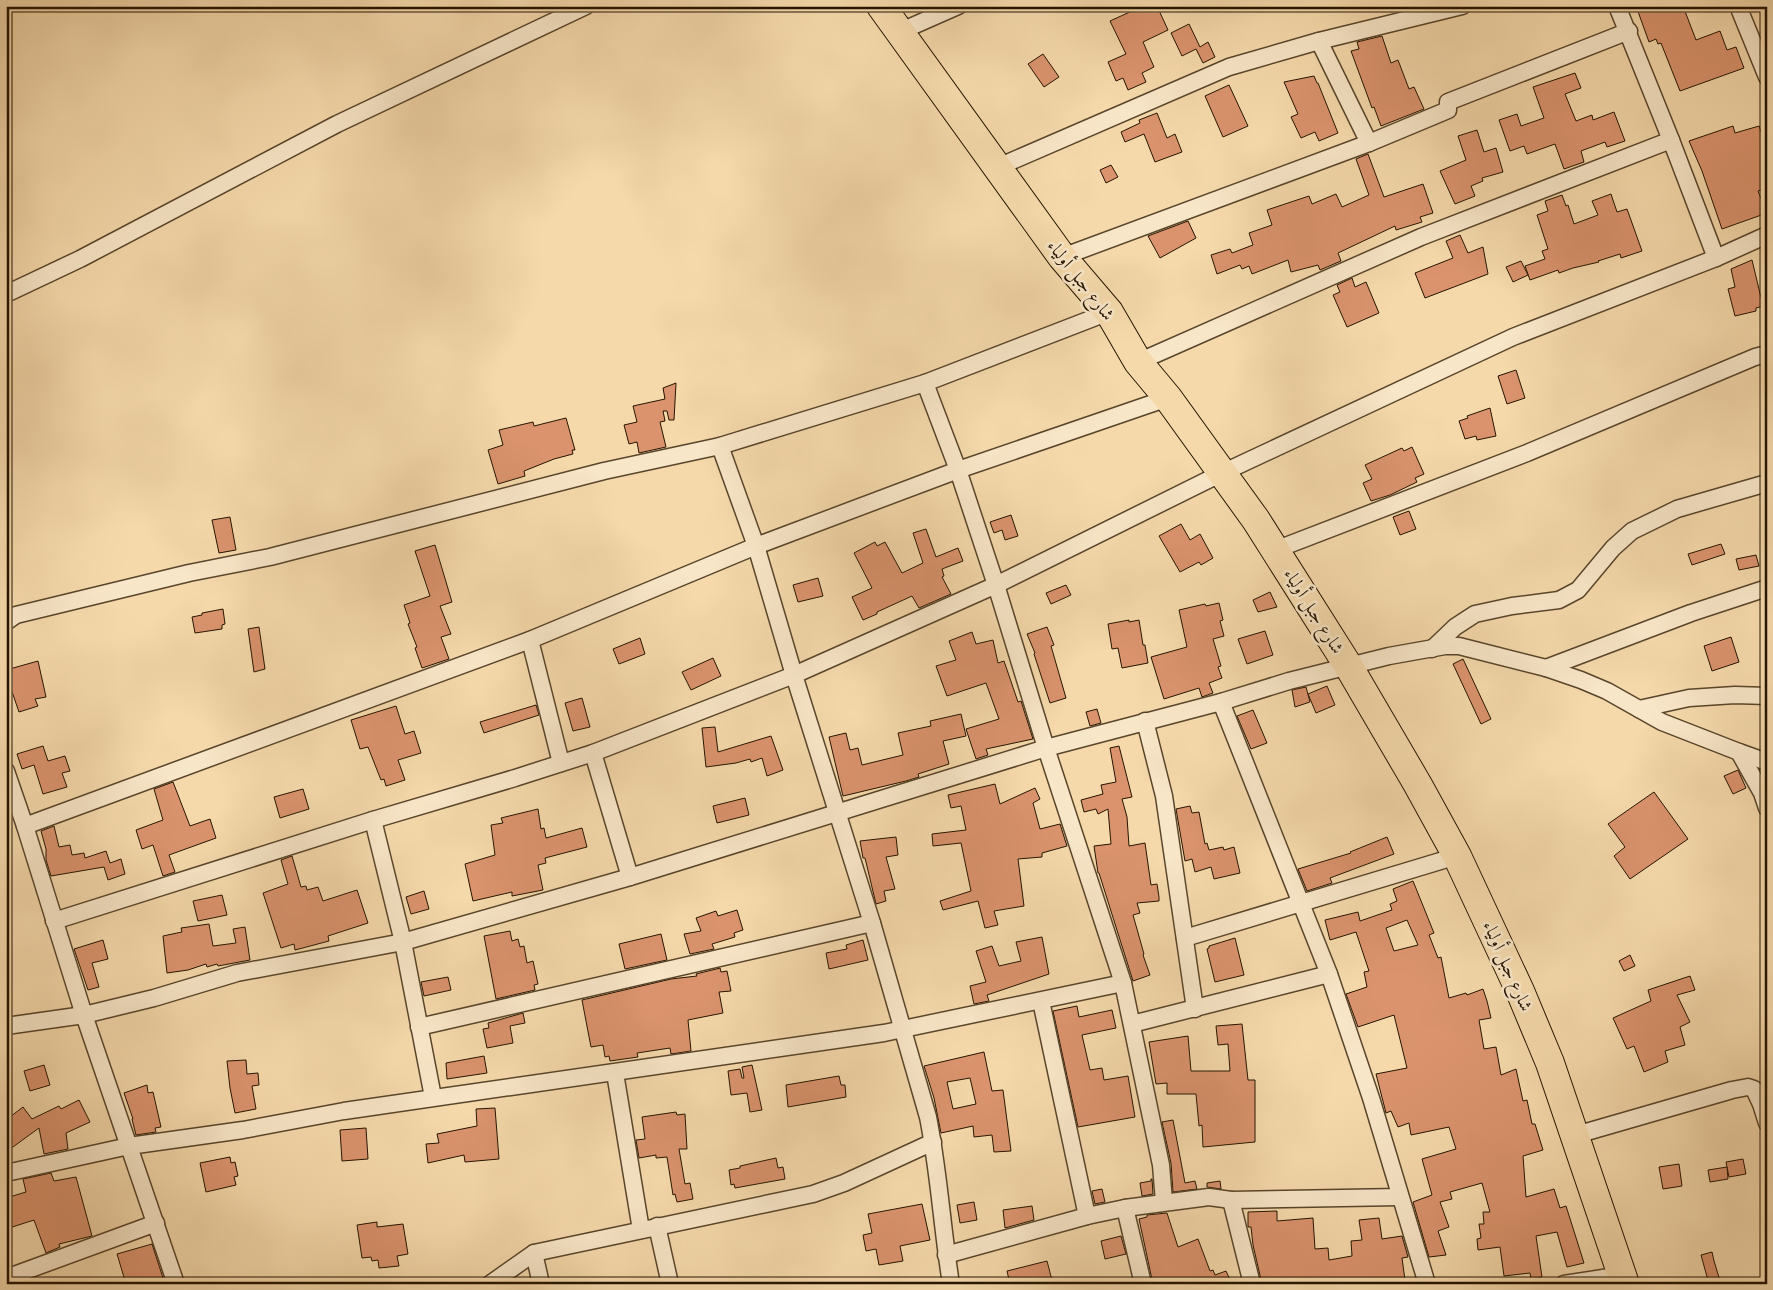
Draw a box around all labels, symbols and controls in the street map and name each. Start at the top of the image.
street label: شارع جبل أولياء [1039,234,1121,327]
street label: شارع جبل أولياء [1276,563,1351,660]
street label: شارع جبل أولياء [1475,917,1540,1016]

